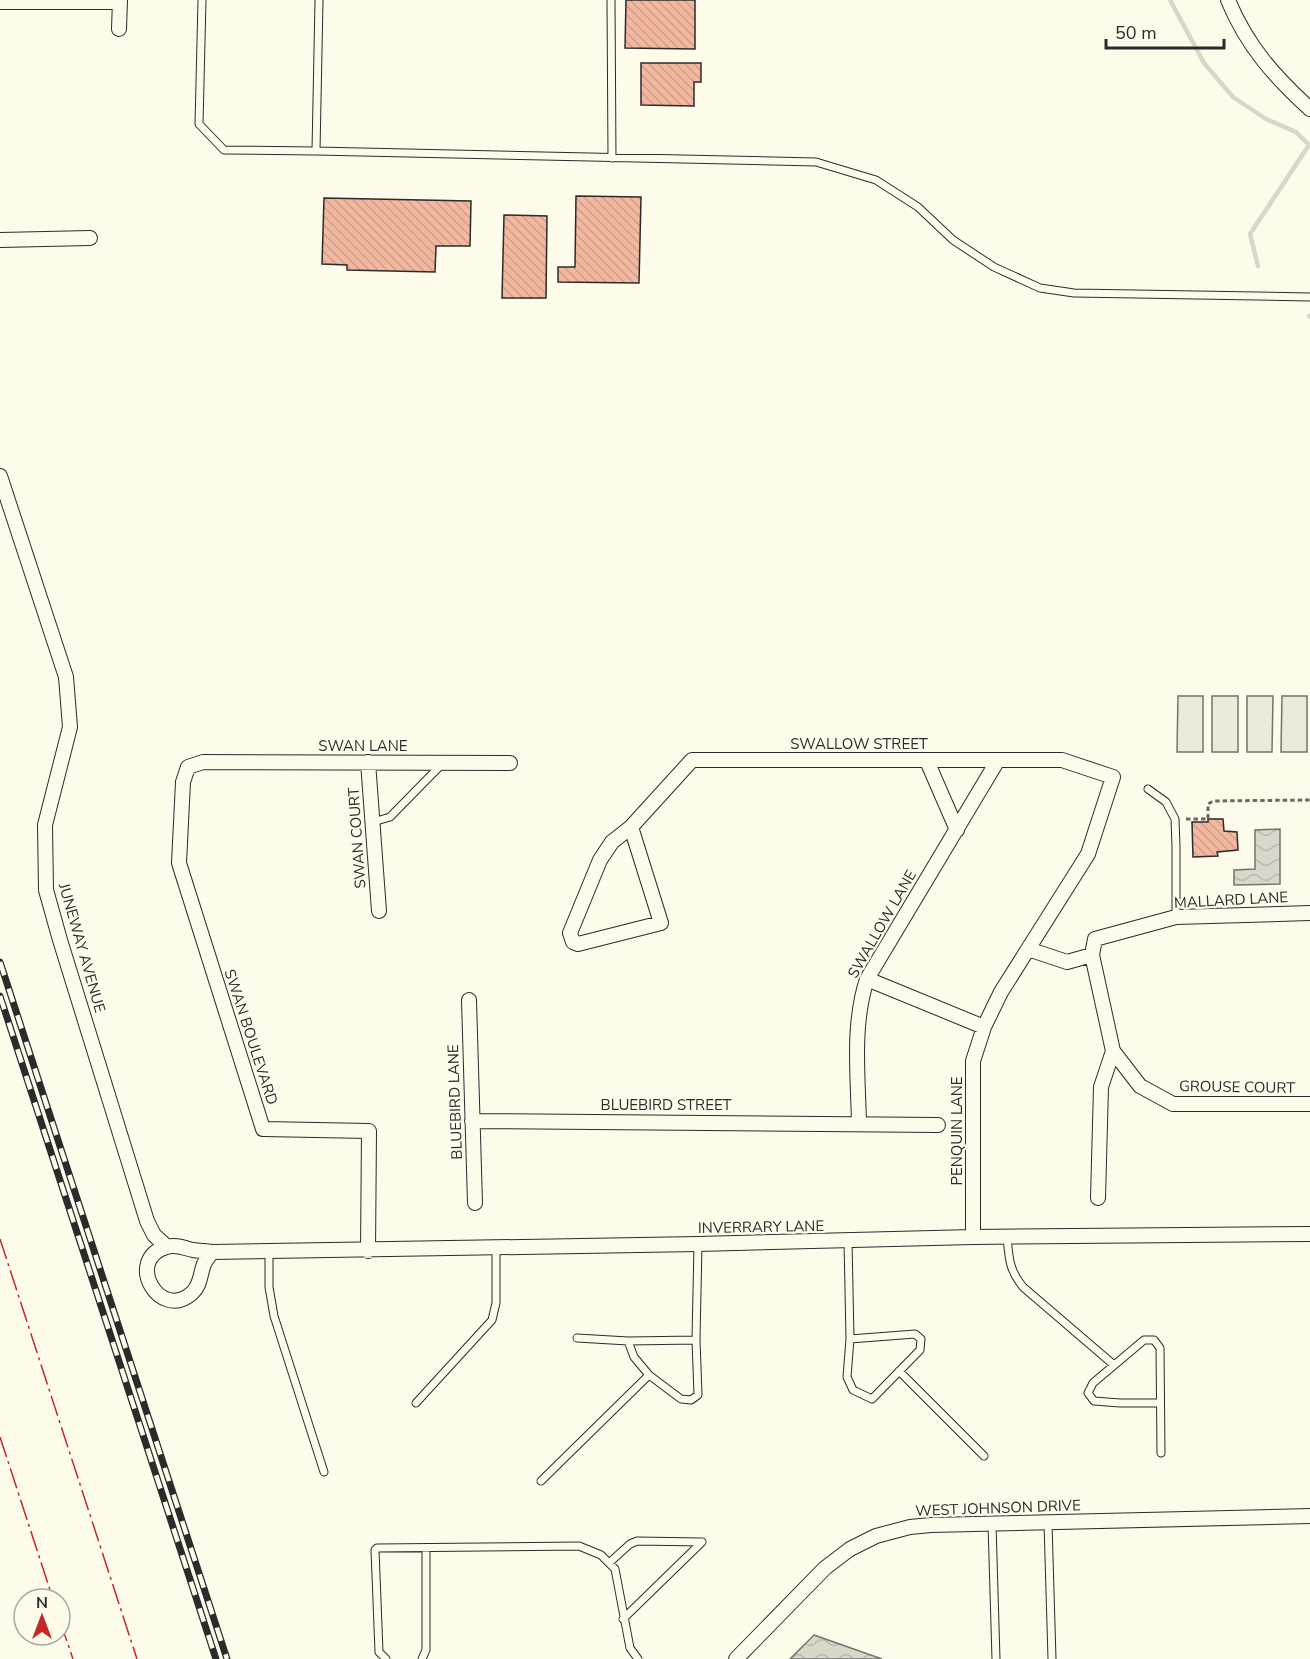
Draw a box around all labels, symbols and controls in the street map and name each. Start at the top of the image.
scale bar [1106,12,1224,50]
text: 50 m [1115,21,1157,45]
street label: SWALLOW STREET [790,734,928,754]
street label: SWAN LANE [318,736,408,756]
street label: SWAN COURT [343,787,371,889]
street label: SWALLOW LANE [843,866,921,982]
street label: JUNEWAY AVENUE [54,880,110,1015]
street label: MALLARD LANE [1173,887,1289,913]
street label: SWAN BOULEVARD [220,967,282,1107]
street label: BLUEBIRD LANE [443,1044,467,1160]
street label: PENQUIN LANE [947,1076,967,1186]
street label: GROUSE COURT [1179,1076,1295,1098]
street label: BLUEBIRD STREET [601,1095,731,1115]
street label: INVERRARY LANE [698,1216,824,1238]
street label: WEST JOHNSON DRIVE [915,1495,1081,1521]
north arrow [12,1587,72,1647]
text: N [36,1592,48,1614]

